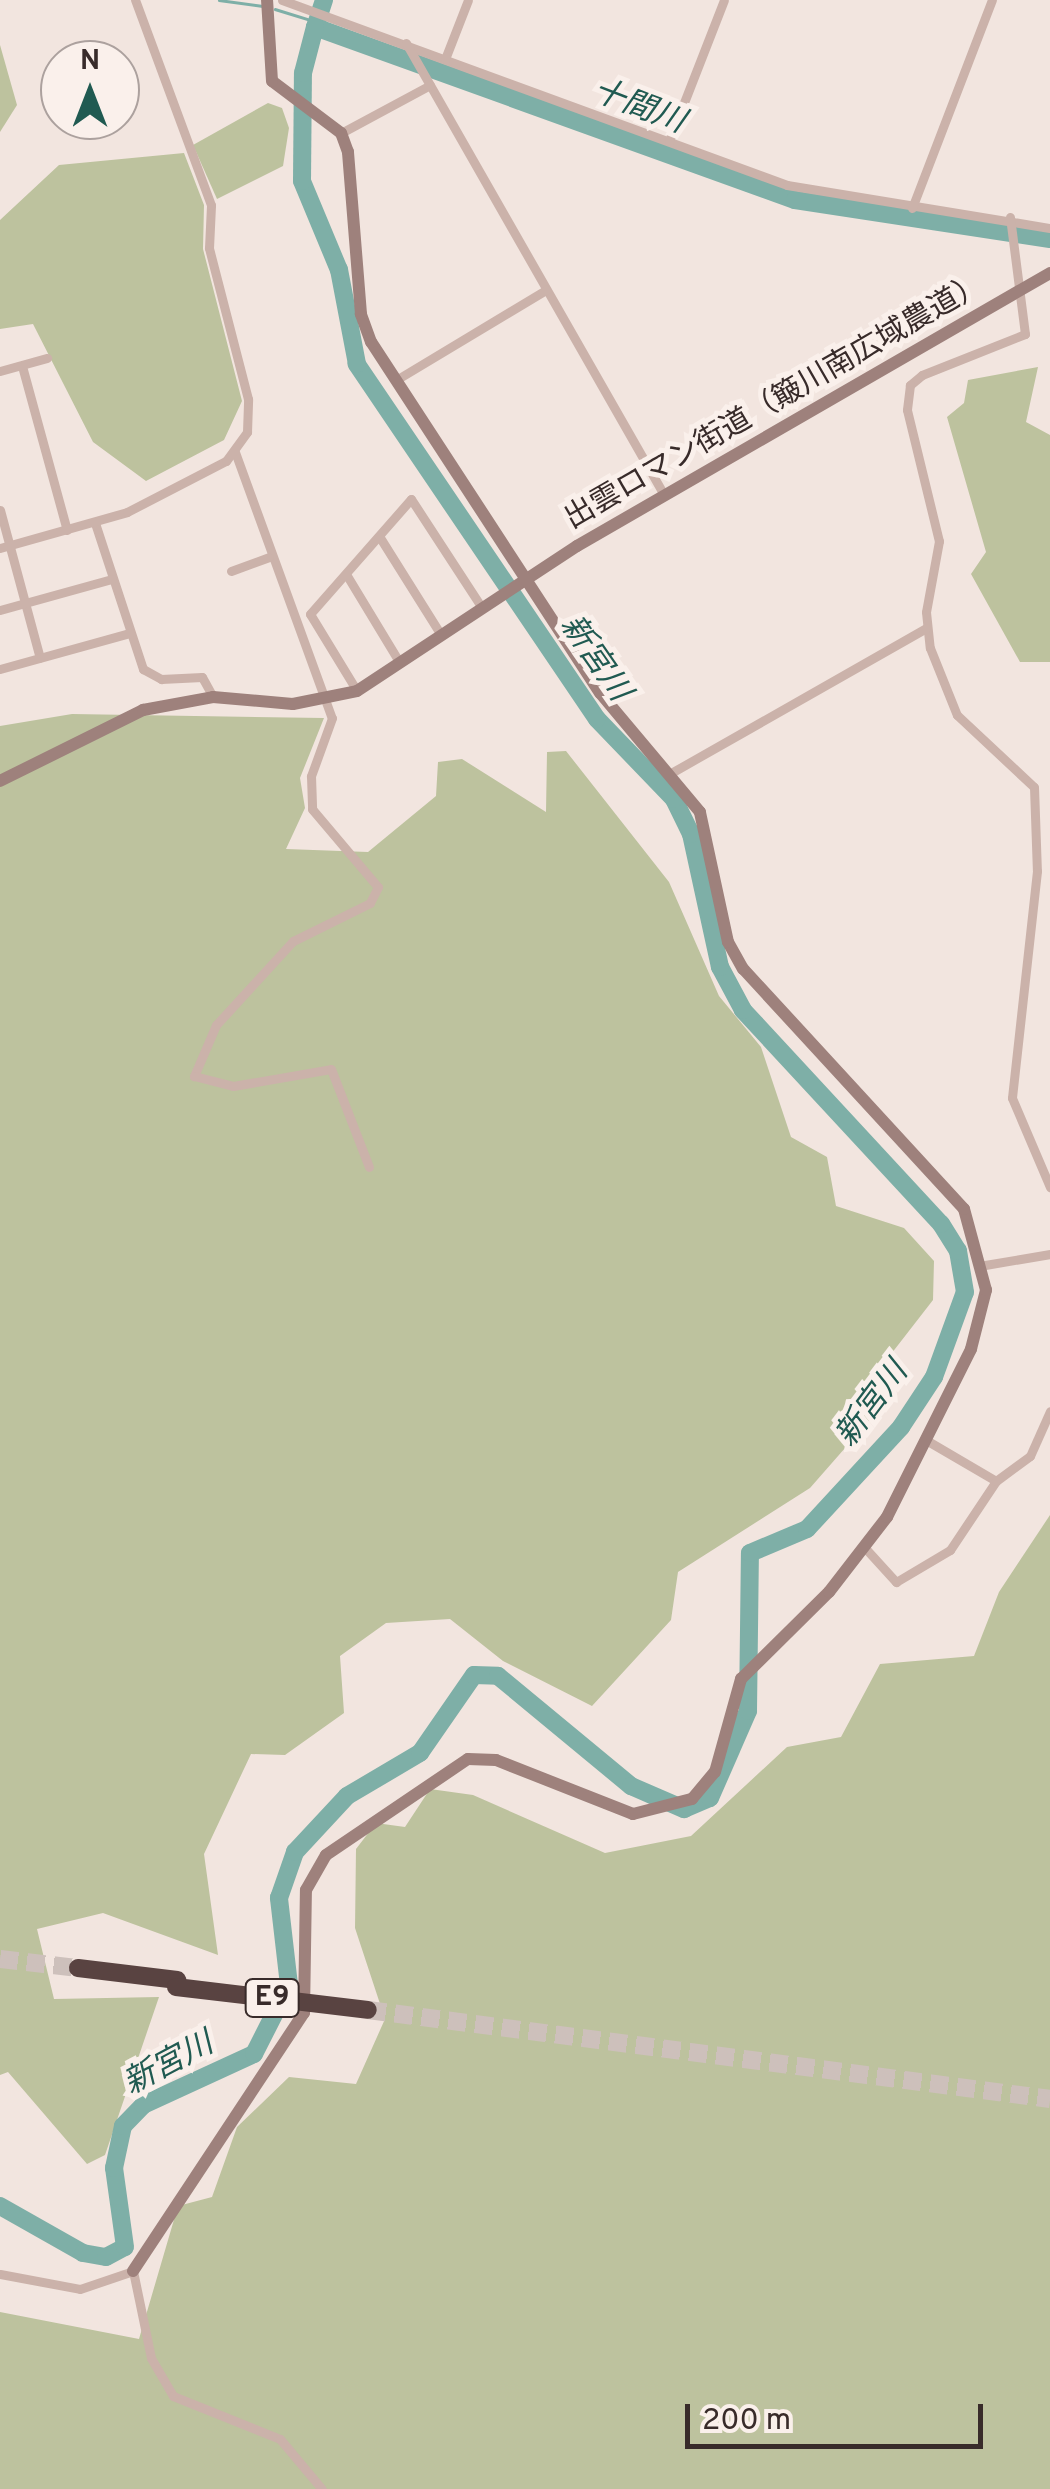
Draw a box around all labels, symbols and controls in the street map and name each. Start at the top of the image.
north arrow [40,40,140,140]
text: N [80,44,100,80]
water label: 十間川 [586,73,690,143]
street label: 出雲ロマン街道（簸川南広域農道） [559,267,993,539]
water label: 新宮川 [551,609,637,709]
water label: 新宮川 [829,1355,917,1455]
road number: E9 [244,1975,300,2021]
water label: 新宮川 [118,2026,220,2104]
scale bar [690,2384,988,2446]
text: 200 m [702,2403,791,2440]

